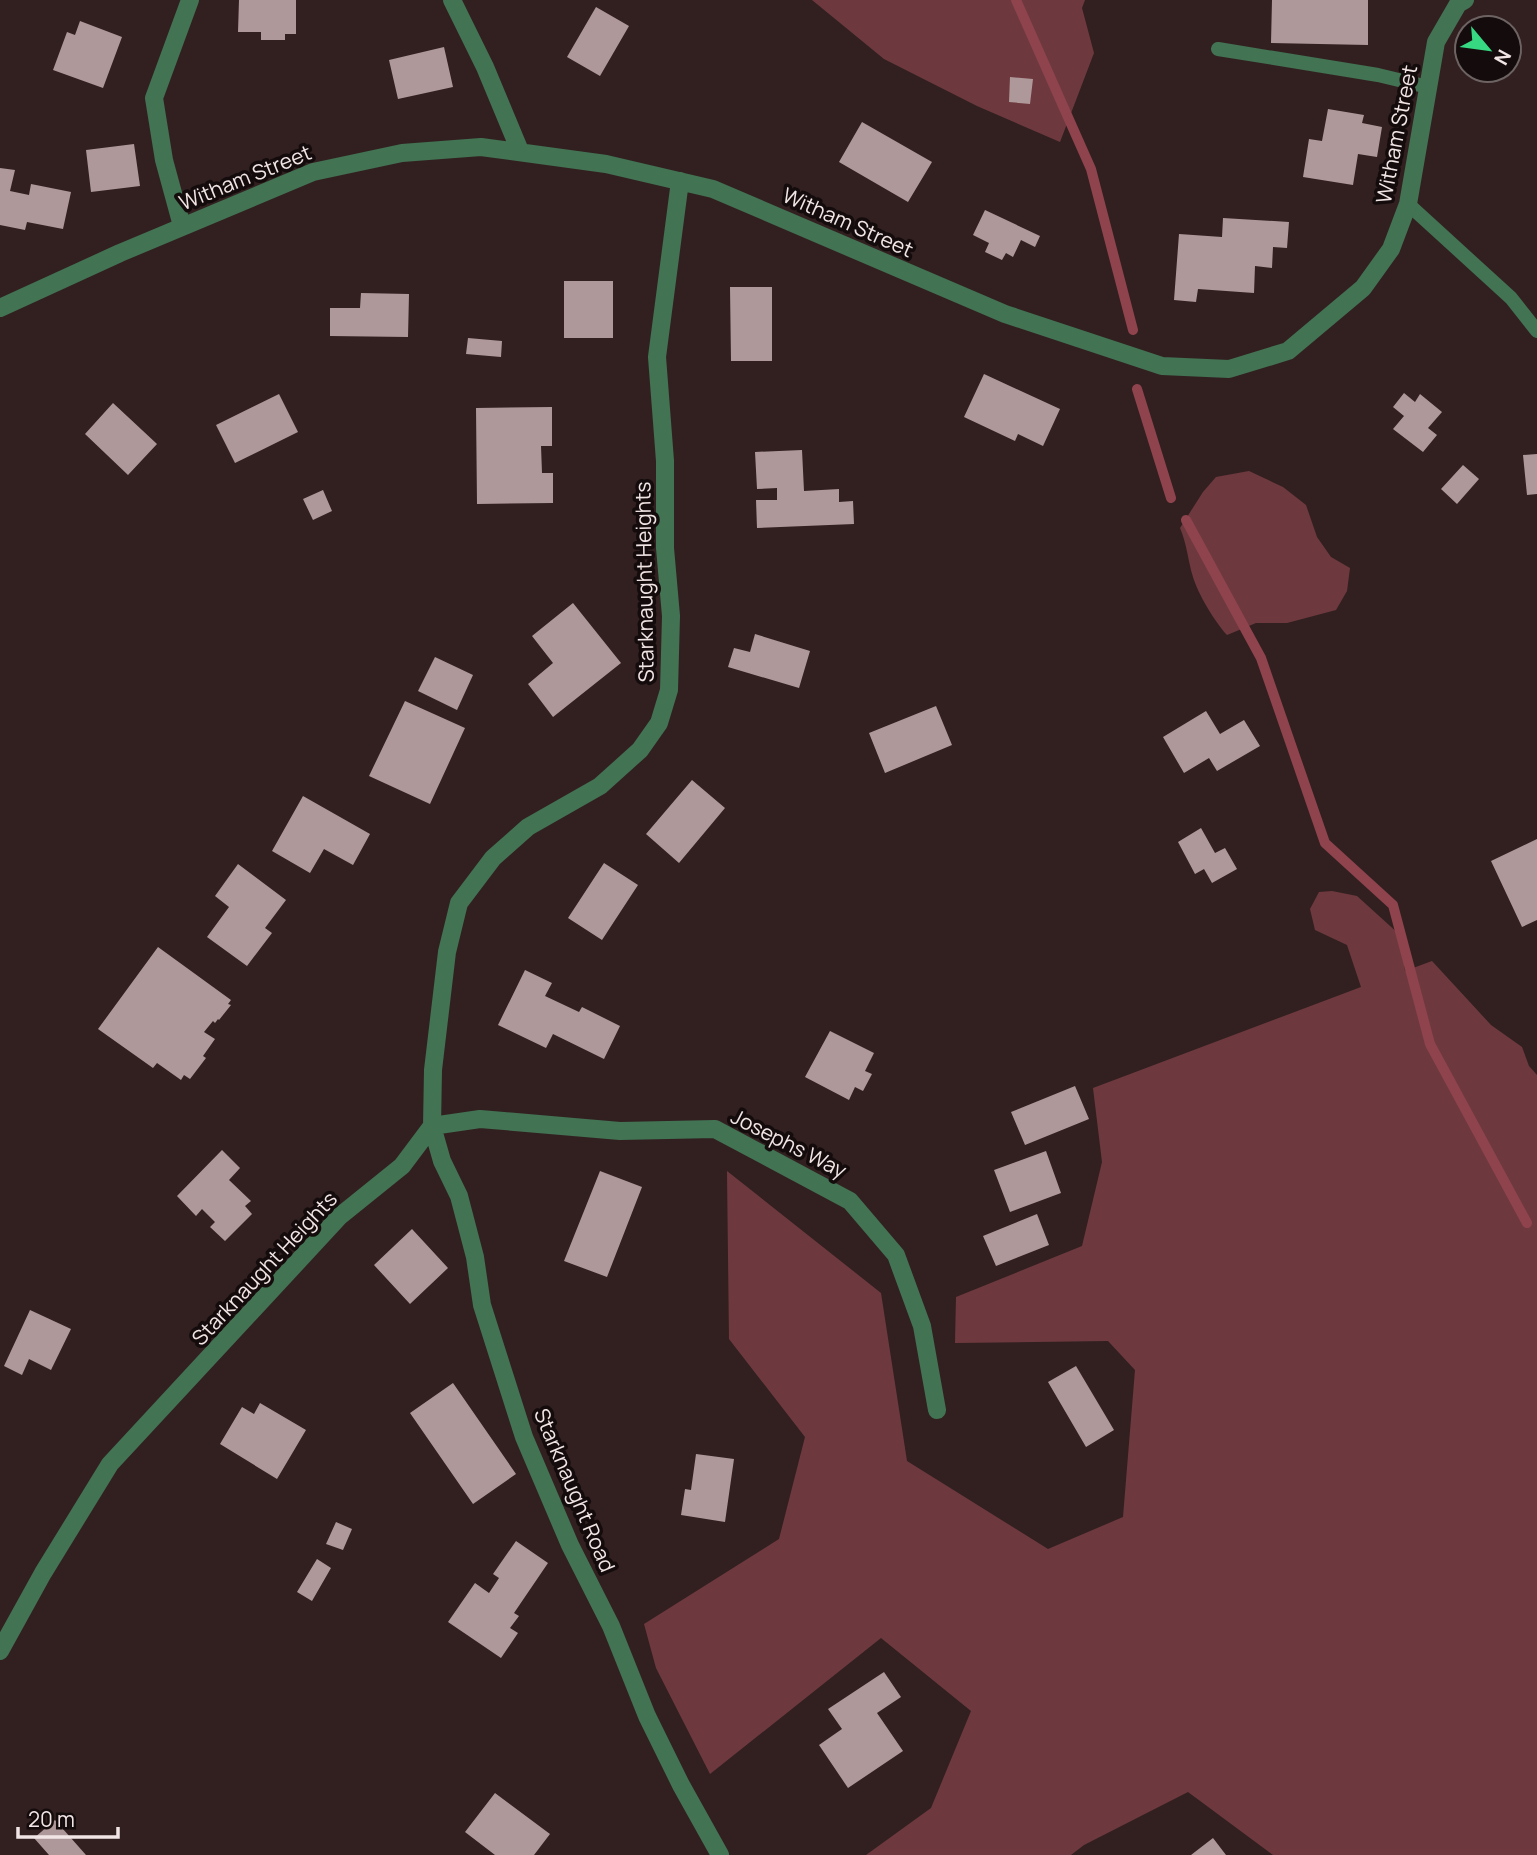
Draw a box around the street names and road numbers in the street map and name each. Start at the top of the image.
street label: Witham Street [1369,62,1423,206]
street label: Witham Street [175,138,315,216]
street label: Witham Street [778,181,918,263]
street label: Starknaught Heights [628,481,660,683]
street label: Josephs Way [727,1102,851,1184]
street label: Starknaught Heights [185,1185,343,1351]
street label: Starknaught Road [528,1404,622,1576]

